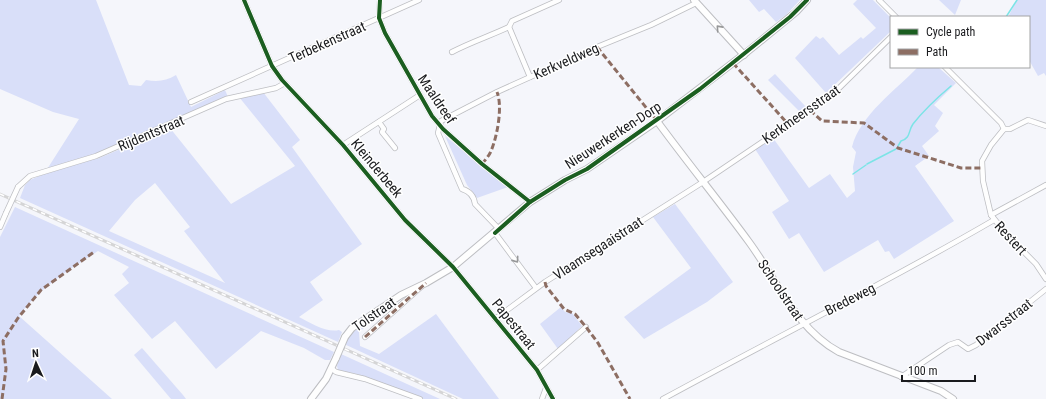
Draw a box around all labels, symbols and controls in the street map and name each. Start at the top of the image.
legend [890,16,1030,68]
street label: Terbekenstraat [286,18,368,66]
one-way arrow [716,25,723,32]
text: Cycle path [926,25,976,39]
street label: Kerkveldweg [531,40,601,82]
text: Path [926,45,948,59]
street label: Maaldreef [415,71,460,127]
street label: Kerkmeersstraat [759,81,843,147]
street label: Nieuwerkerken-Dorp [562,98,664,172]
street label: Rijdentstraat [116,112,186,154]
street label: Kleinderbeek [348,135,407,201]
street label: Vlaamsegaaistraat [550,213,646,283]
street label: Restert [992,218,1030,258]
one-way arrow [511,256,518,263]
street label: Schoolstraat [755,257,807,323]
street label: Bredeweg [822,280,878,318]
street label: Tolstraat [349,293,399,335]
street label: Dwarsstraat [973,295,1035,349]
street label: Papestraat [489,296,539,352]
north arrow [16,343,56,383]
text: N [32,347,39,360]
scale bar [902,357,975,383]
text: 100 m [908,364,938,378]

